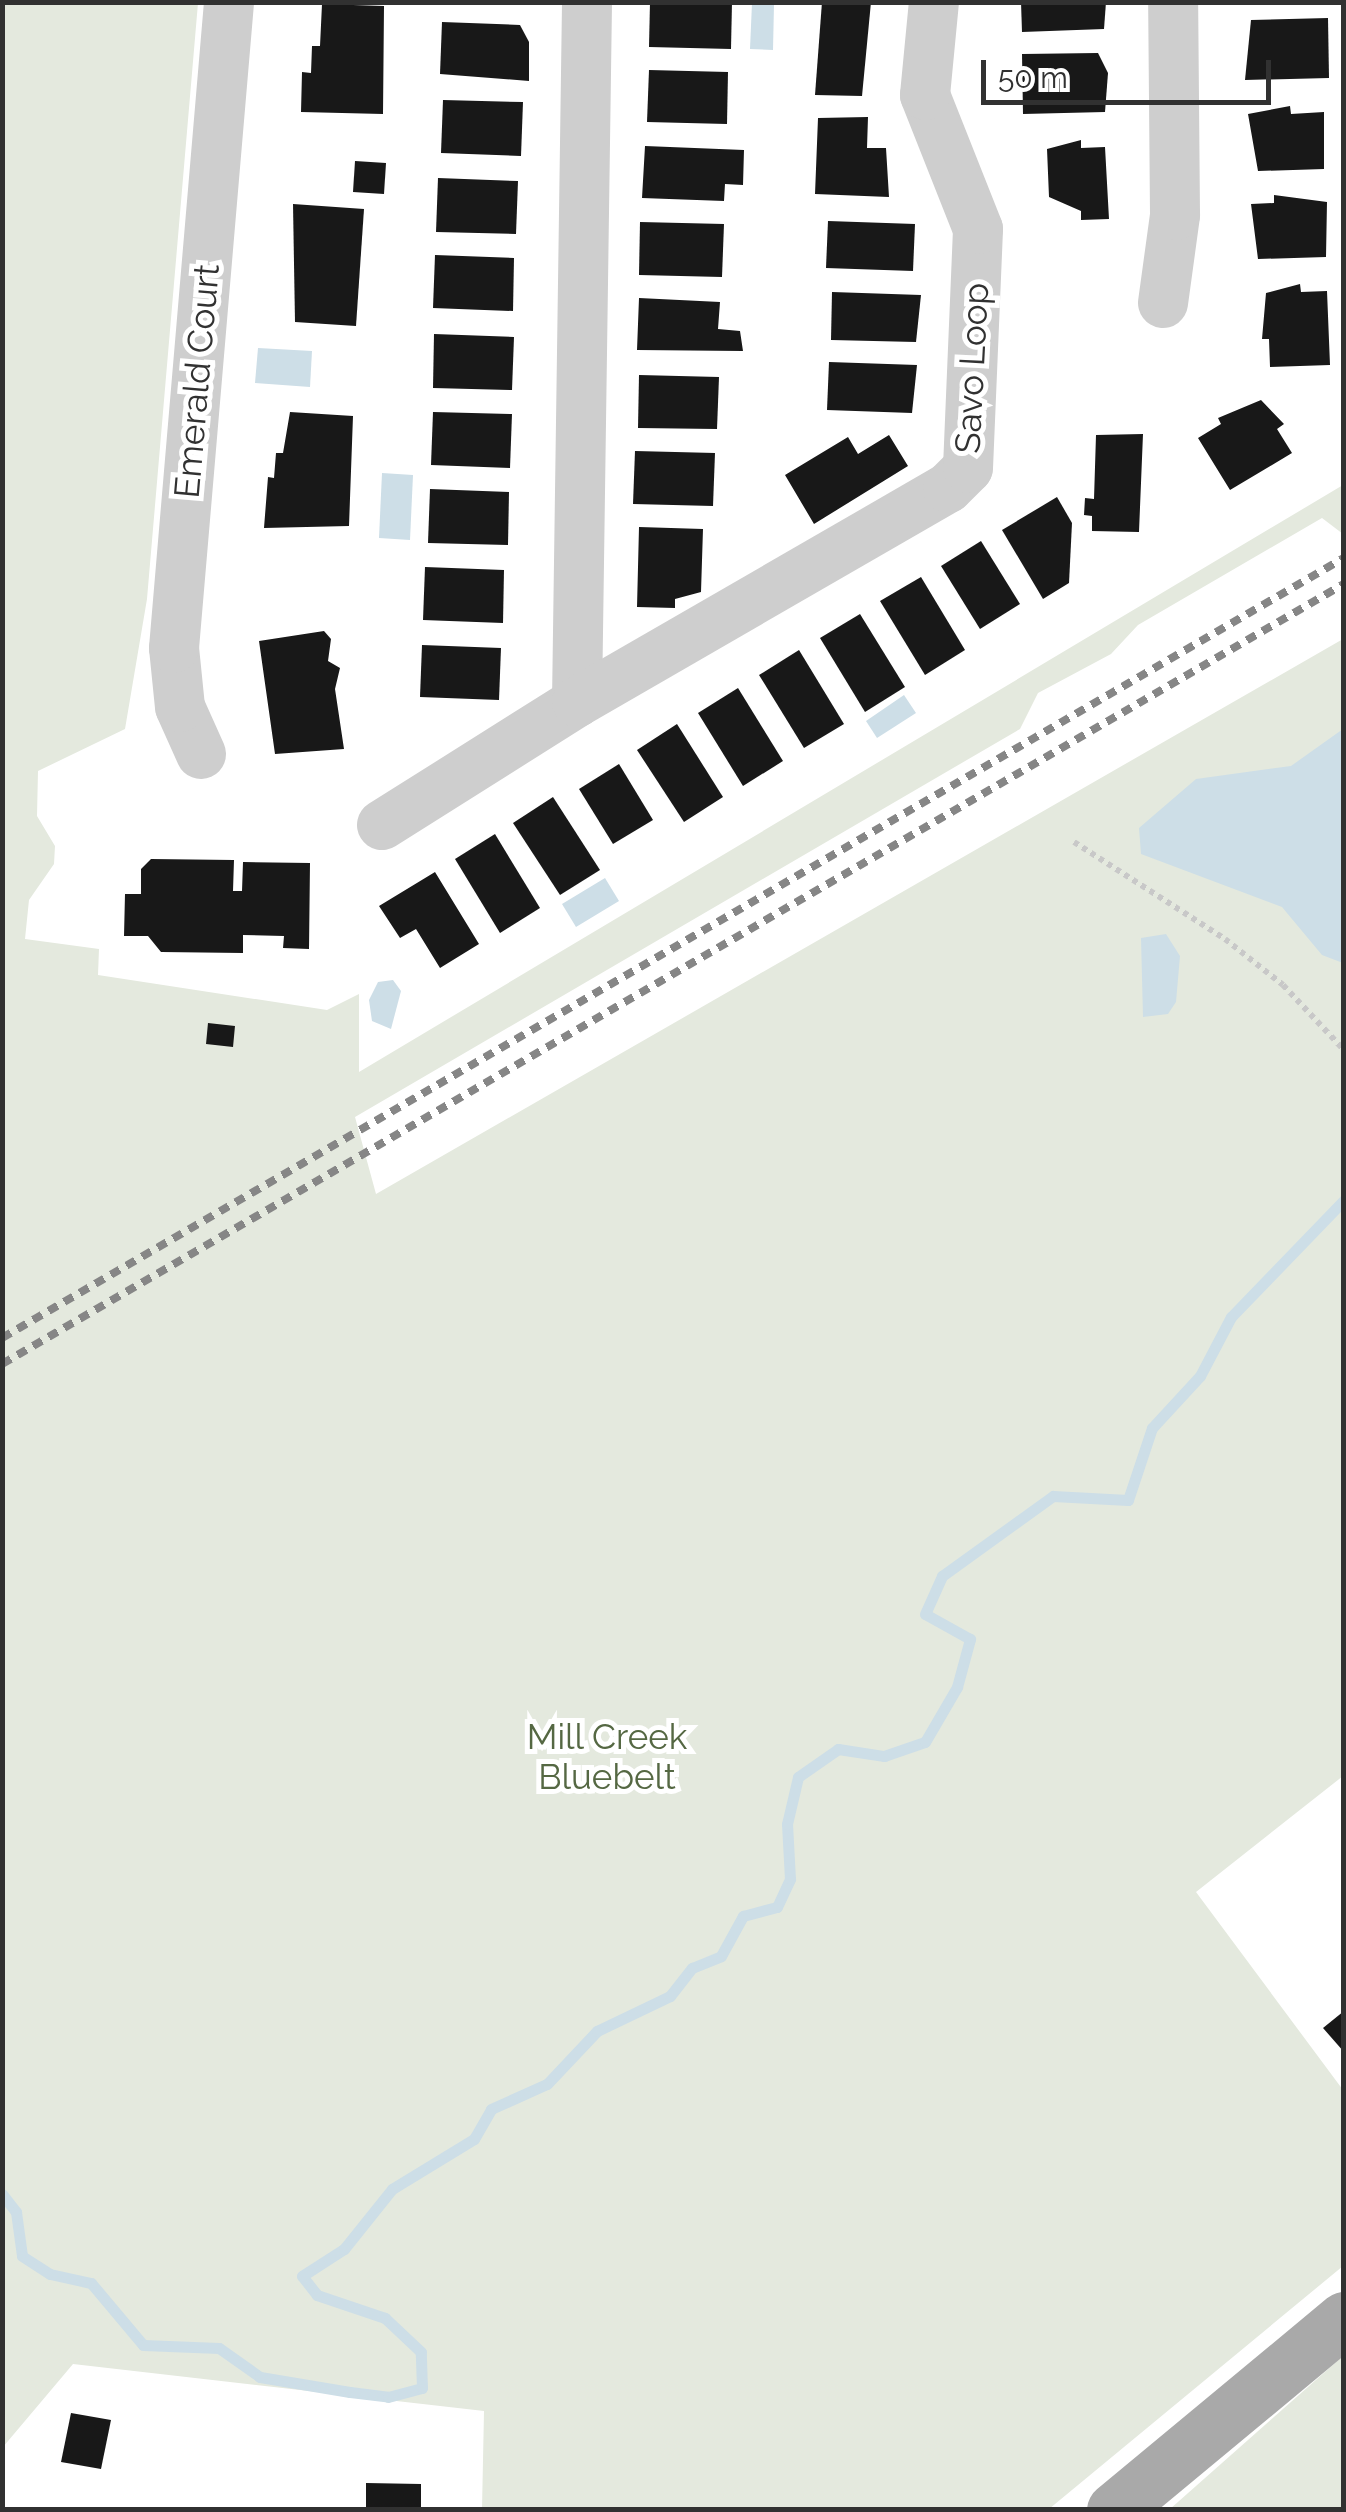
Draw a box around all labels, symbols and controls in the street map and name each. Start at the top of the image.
scale bar [986,40,1276,102]
text: 50 m [998,60,1068,95]
street label: Emerald Court [166,262,228,500]
street label: Savo Loop [947,282,997,454]
park label: Mill Creek Bluebelt [526,1716,688,1798]

